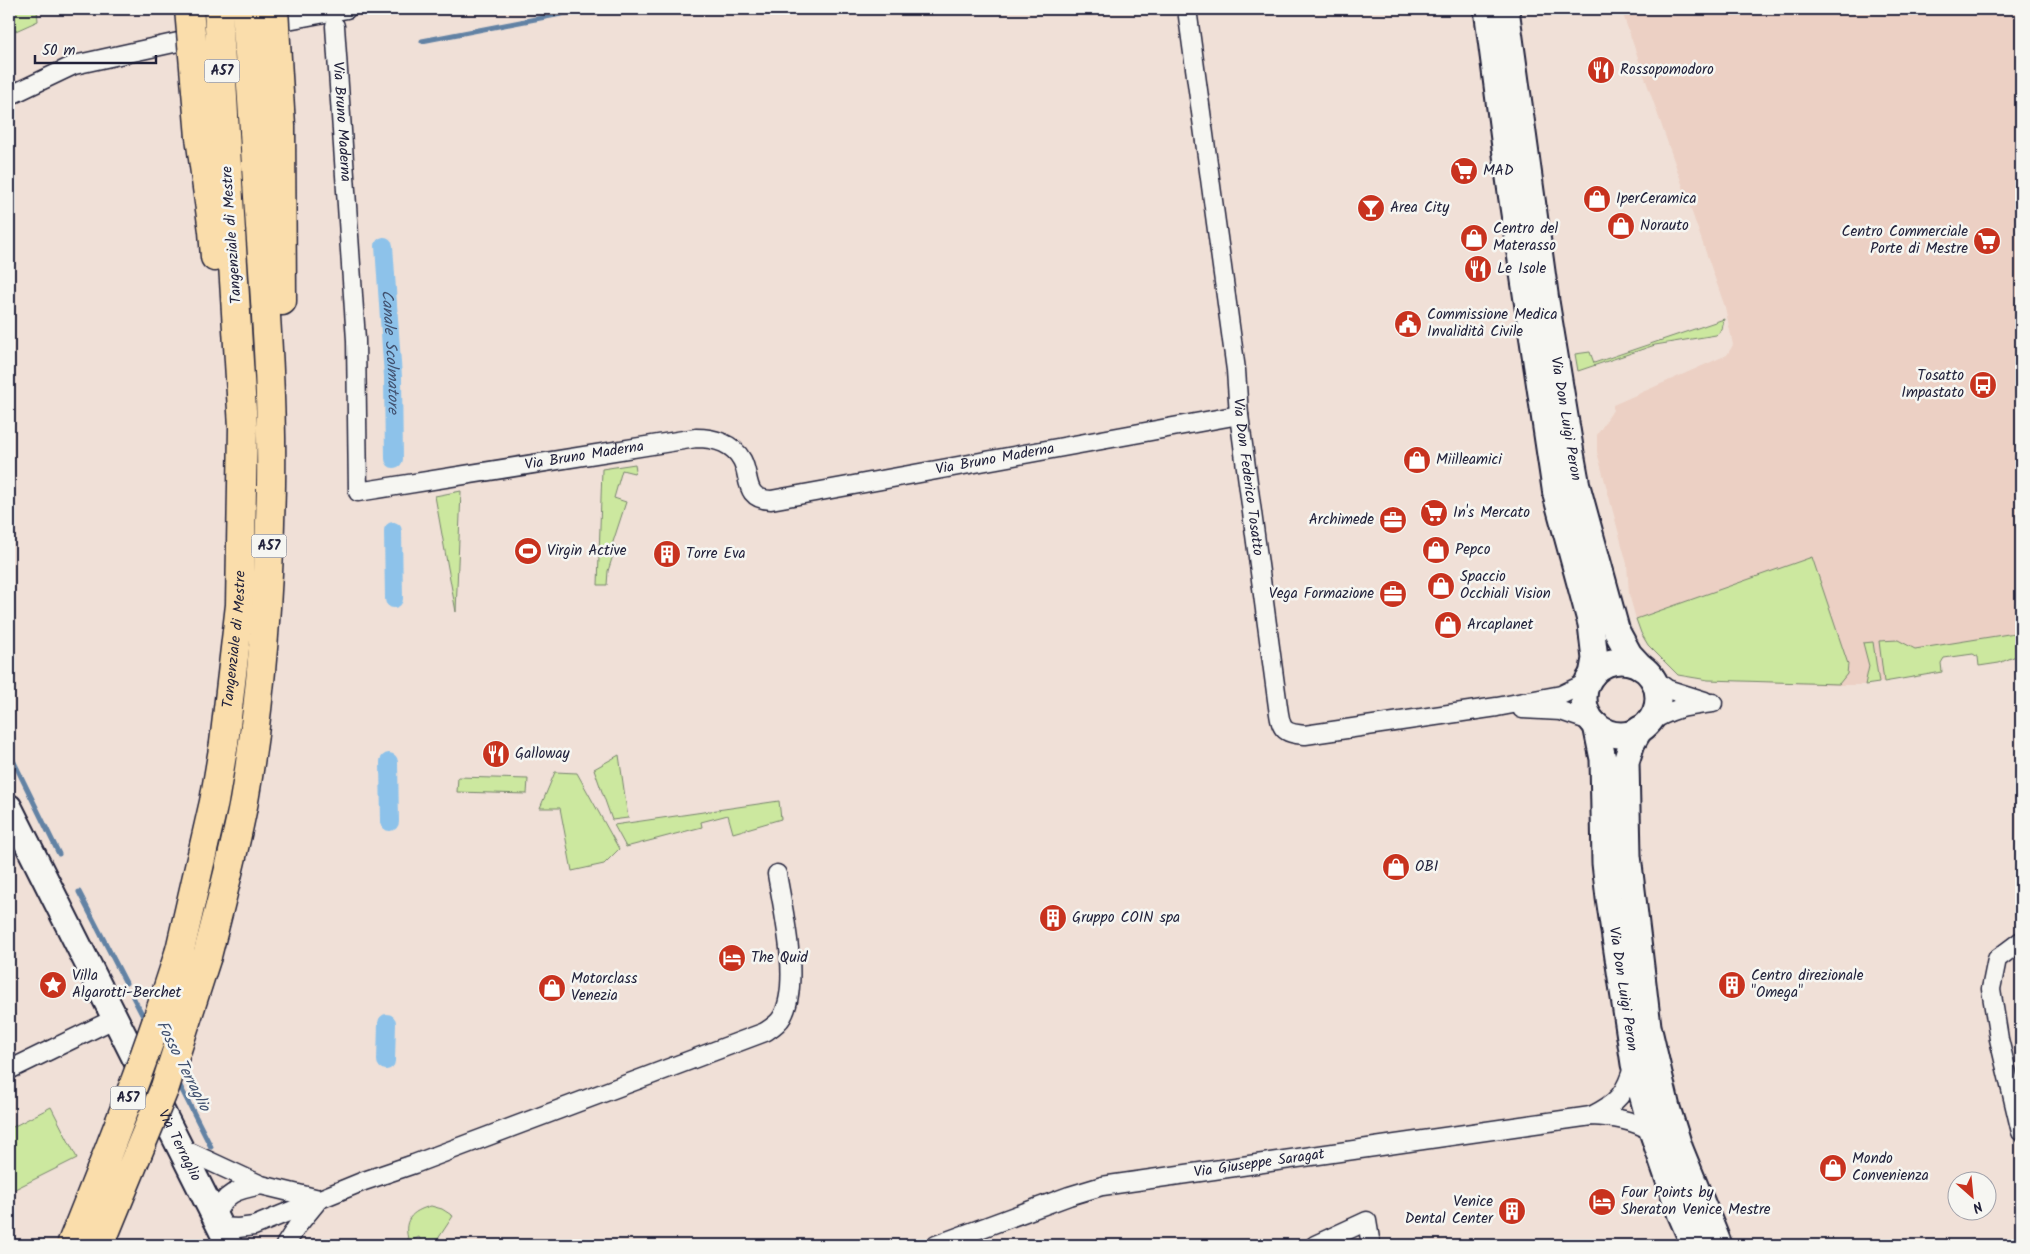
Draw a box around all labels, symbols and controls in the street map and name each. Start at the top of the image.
scale bar [35,32,156,64]
text: 50 m [42,39,76,63]
restaurant icon: Rossopomodoro [1586,55,1616,85]
place label: Rossopomodoro [1620,58,1714,82]
road number: A57 [204,59,240,82]
street label: Via Bruno Maderna [325,61,357,183]
supermarket icon: MAD [1449,156,1479,186]
place label: MAD [1483,159,1514,183]
street label: Tangenziale di Mestre [215,165,249,305]
shop icon: IperCeramica [1582,184,1612,214]
place label: IperCeramica [1616,187,1697,211]
bar icon: Area City [1356,193,1386,223]
place label: Area City [1390,196,1450,220]
shop icon: Norauto [1606,211,1636,241]
place label: Norauto [1640,214,1689,238]
place label: Centro del Materasso [1493,217,1559,258]
place label: Centro Commerciale Porte di Mestre [1842,220,1968,261]
shop icon: Centro del Materasso [1459,223,1489,253]
supermarket icon: Centro Commerciale Porte di Mestre [1972,226,2002,256]
restaurant icon: Le Isole [1463,254,1493,284]
place label: Le Isole [1497,257,1546,281]
water label: Canale Scolmatore [375,289,406,415]
place label: Commissione Medica Invalidità Civile [1427,303,1558,344]
public building icon: Commissione Medica Invalidità Civile [1393,309,1423,339]
street label: Via Don Luigi Peron [1543,355,1588,483]
place label: Tosatto Impastato [1901,364,1964,405]
bus stop icon: Tosatto Impastato [1968,370,1998,400]
street label: Via Don Federico Tosatto [1226,397,1270,558]
street label: Via Bruno Maderna [523,434,646,477]
street label: Via Bruno Maderna [934,437,1056,482]
shop icon: Miilleamici [1402,445,1432,475]
place label: Miilleamici [1436,448,1503,472]
supermarket icon: In's Mercato [1419,498,1449,528]
place label: In's Mercato [1453,501,1530,525]
office icon: Archimede [1378,505,1408,535]
place label: Archimede [1309,508,1374,532]
road number: A57 [252,534,286,558]
shop icon: Pepco [1421,535,1451,565]
sports icon: Virgin Active [513,536,543,566]
place label: Pepco [1455,538,1491,562]
place label: Virgin Active [547,539,627,563]
building icon: Torre Eva [652,539,682,569]
place label: Torre Eva [686,542,746,566]
place label: Spaccio Occhiali Vision [1460,565,1551,606]
street label: Tangenziale di Mestre [216,570,253,709]
shop icon: Spaccio Occhiali Vision [1426,571,1456,601]
office icon: Vega Formazione [1378,579,1408,609]
place label: Vega Formazione [1269,582,1374,606]
shop icon: Arcaplanet [1433,610,1463,640]
place label: Arcaplanet [1467,613,1533,637]
restaurant icon: Galloway [481,739,511,769]
place label: Galloway [515,742,570,766]
shop icon: OBI [1381,852,1411,882]
place label: OBI [1415,855,1439,879]
building icon: Gruppo COIN spa [1038,903,1068,933]
place label: Gruppo COIN spa [1072,906,1180,930]
street label: Via Don Luigi Peron [1601,925,1644,1053]
hotel icon: The Quid [717,943,747,973]
place label: The Quid [751,946,808,970]
place label: Villa Algarotti-Berchet [72,964,182,1005]
place label: Centro direzionale "Omega" [1751,964,1864,1005]
place label: Motorclass Venezia [571,967,638,1008]
place icon: Villa Algarotti-Berchet [38,970,68,1000]
building icon: Centro direzionale "Omega" [1717,970,1747,1000]
shop icon: Motorclass Venezia [537,973,567,1003]
water label: Fosso Terraglio [149,1016,217,1117]
road number: A57 [110,1086,146,1110]
street label: Via Terraglio [151,1106,207,1186]
street label: Via Giuseppe Saragat [1192,1142,1326,1185]
place label: Mondo Convenienza [1852,1147,1929,1188]
shop icon: Mondo Convenienza [1818,1153,1848,1183]
north arrow [1948,1172,1998,1222]
place label: Four Points by Sheraton Venice Mestre [1621,1181,1771,1222]
hotel icon: Four Points by Sheraton Venice Mestre [1587,1187,1617,1217]
place label: Venice Dental Center [1405,1190,1494,1231]
text: N [1968,1195,1986,1219]
building icon: Venice Dental Center [1497,1196,1527,1226]

